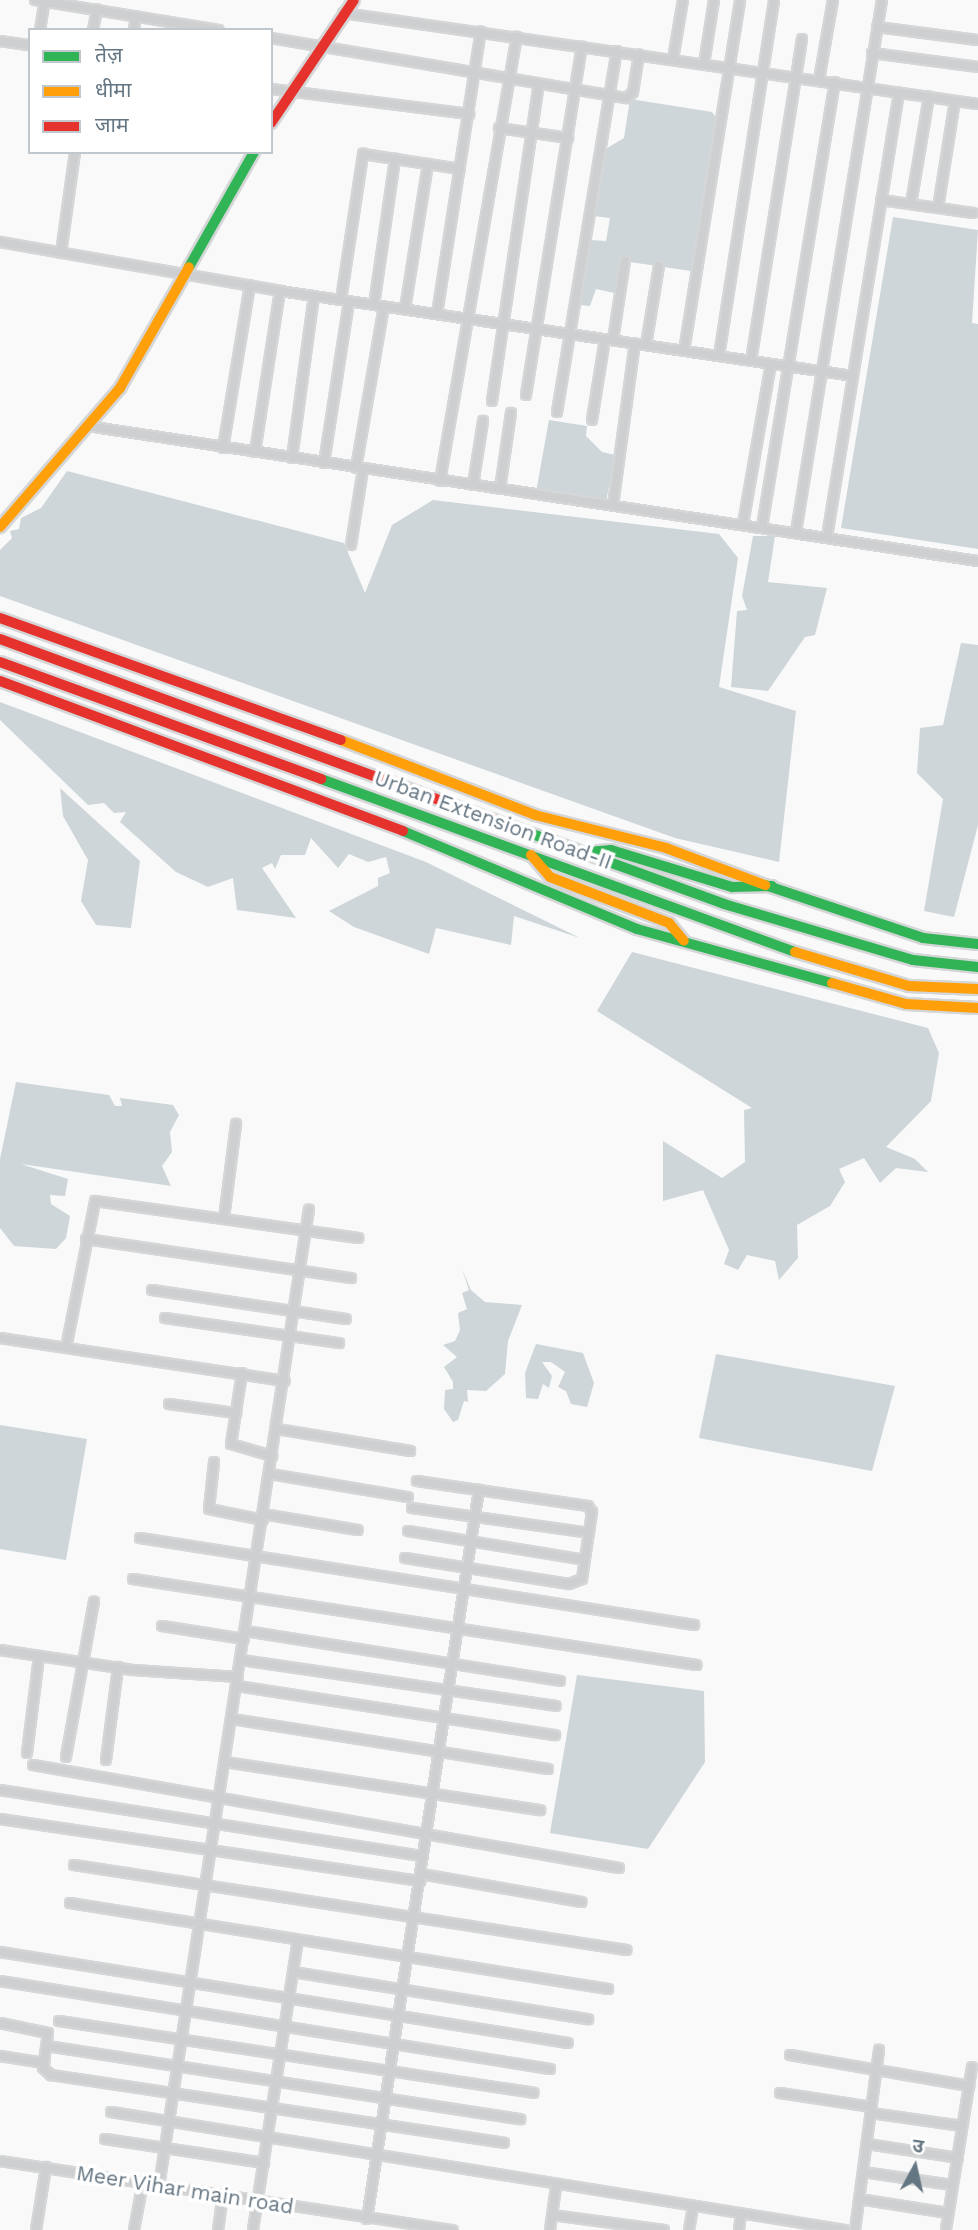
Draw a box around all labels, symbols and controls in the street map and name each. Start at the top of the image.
legend [28,28,273,154]
text: तेज़ [95,42,123,67]
text: धीमा [95,77,131,102]
text: जाम [95,112,129,137]
street label: Urban Extension Road-II [371,765,615,875]
north arrow [880,2132,950,2202]
text: उ [911,2134,925,2158]
street label: Meer Vihar main road [74,2160,296,2220]

